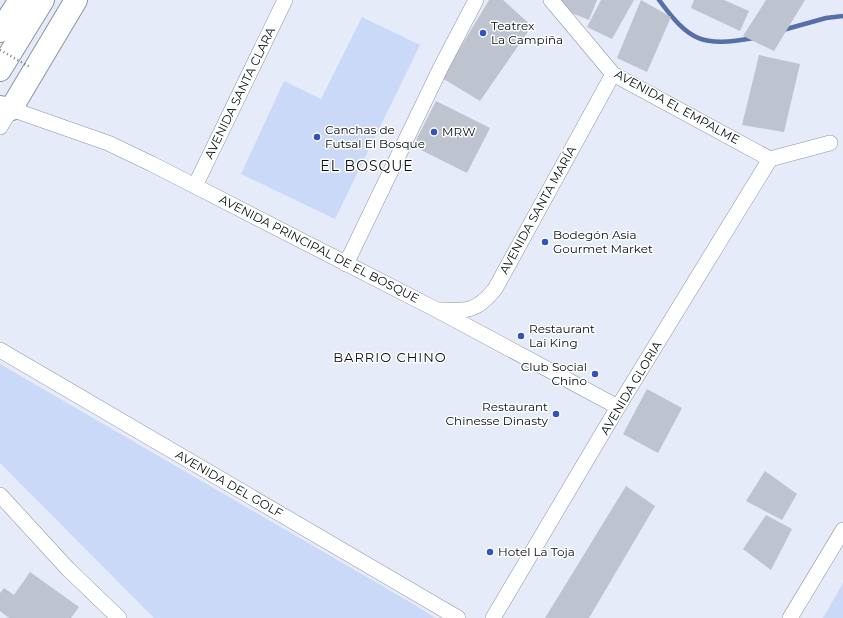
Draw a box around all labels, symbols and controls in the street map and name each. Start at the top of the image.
place label: Teatrex La Campiña [491,18,563,47]
street label: AVENIDA SANTA CLARA [201,24,278,161]
marker: Teatrex La Campiña [478,28,488,38]
street label: AVENIDA EL EMPALME [612,66,742,147]
place label: Canchas de Futsal El Bosque [325,122,425,151]
place label: MRW [442,124,475,139]
marker: MRW [429,127,439,137]
marker: Canchas de Futsal El Bosque [312,132,322,142]
street label: AVENIDA SANTA MARÍA [496,143,579,276]
district label: EL BOSQUE [320,157,414,175]
street label: AVENIDA PRINCIPAL DE EL BOSQUE [217,191,422,306]
place label: Bodegón Asia Gourmet Market [553,227,653,256]
marker: Bodegón Asia Gourmet Market [540,237,550,247]
place label: Restaurant Lai King [529,321,595,350]
marker: Restaurant Lai King [516,331,526,341]
street label: AVENIDA GLORIA [597,338,665,437]
district label: BARRIO CHINO [333,349,447,365]
place label: Club Social Chino [521,359,587,388]
marker: Club Social Chino [590,369,600,379]
place label: Restaurant Chinesse Dinasty [446,399,548,428]
marker: Restaurant Chinesse Dinasty [551,409,561,419]
street label: AVENIDA DEL GOLF [173,447,286,521]
place label: Hotel La Toja [498,544,575,559]
marker: Hotel La Toja [485,547,495,557]

